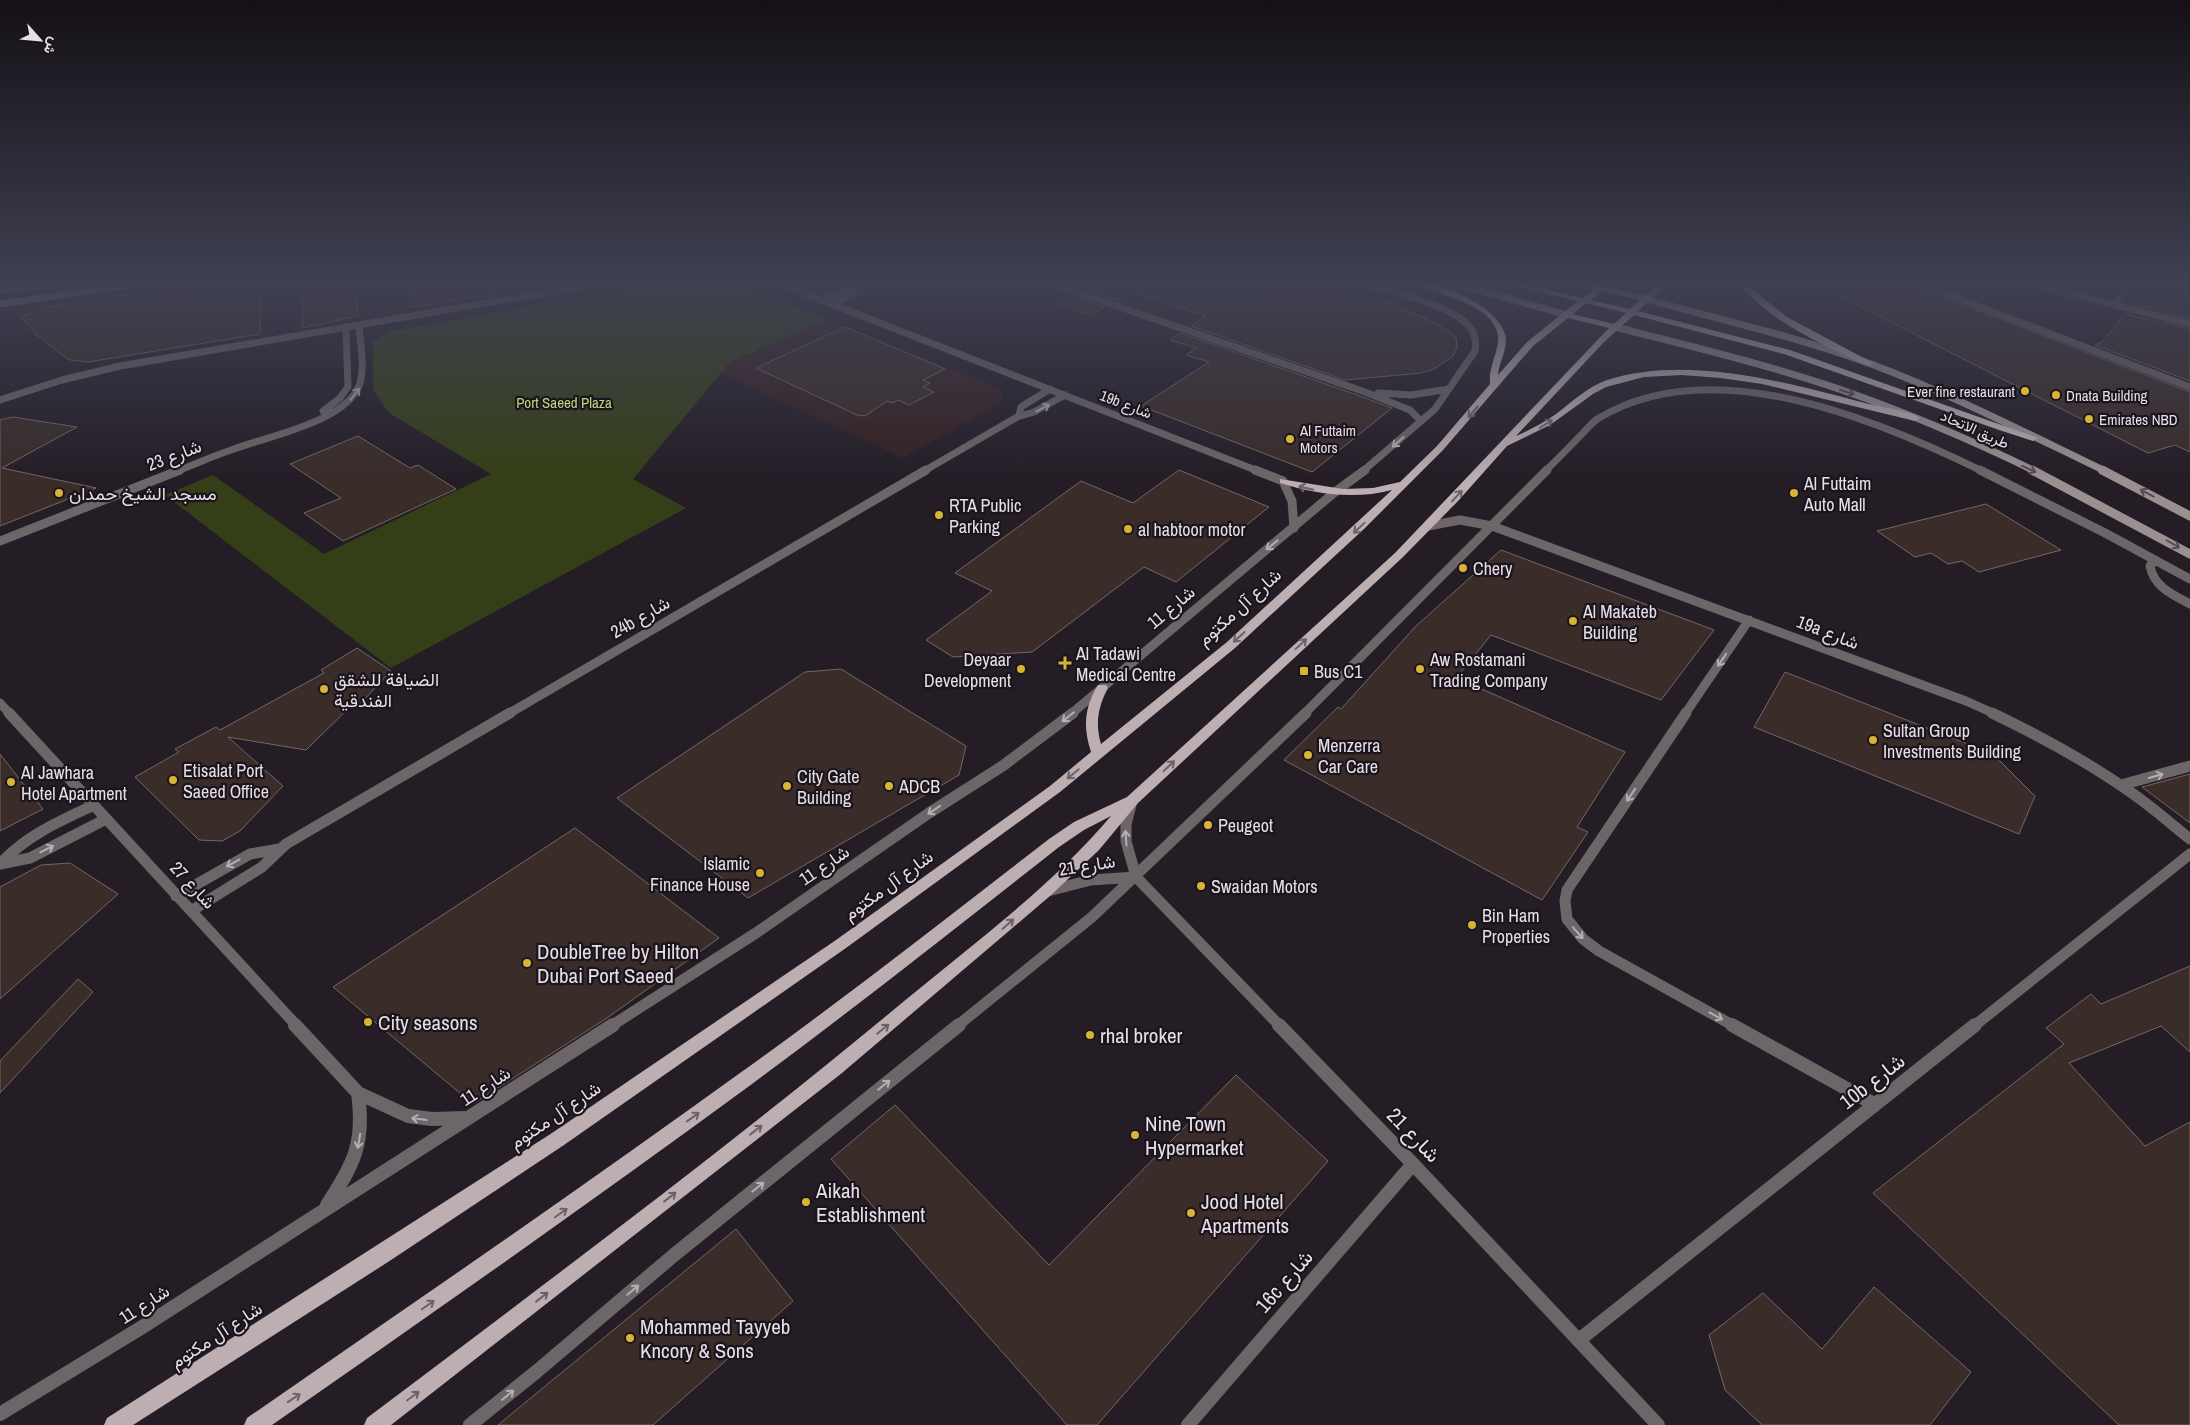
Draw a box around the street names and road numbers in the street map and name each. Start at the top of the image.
street label: 19b شارع [1097,384,1155,424]
street label: طريق الاتحاد [1937,405,2013,454]
street label: شارع 23 [143,433,205,477]
street label: شارع آل مكتوم [1192,562,1286,652]
street label: شارع 11 [1142,580,1200,634]
street label: 24b شارع [606,590,674,644]
street label: 19a شارع [1793,609,1863,655]
street label: شارع 11 [794,839,854,891]
street label: شارع آل مكتوم [838,844,938,926]
street label: شارع 21 [1057,848,1117,882]
street label: شارع 27 [165,856,221,914]
street label: 10b شارع [1833,1046,1911,1116]
street label: شارع 11 [455,1060,515,1112]
street label: شارع آل مكتوم [504,1075,606,1155]
street label: شارع 21 [1381,1101,1447,1169]
street label: 16c شارع [1249,1243,1319,1319]
street label: شارع 11 [114,1278,174,1330]
street label: شارع آل مكتوم [165,1296,267,1374]

